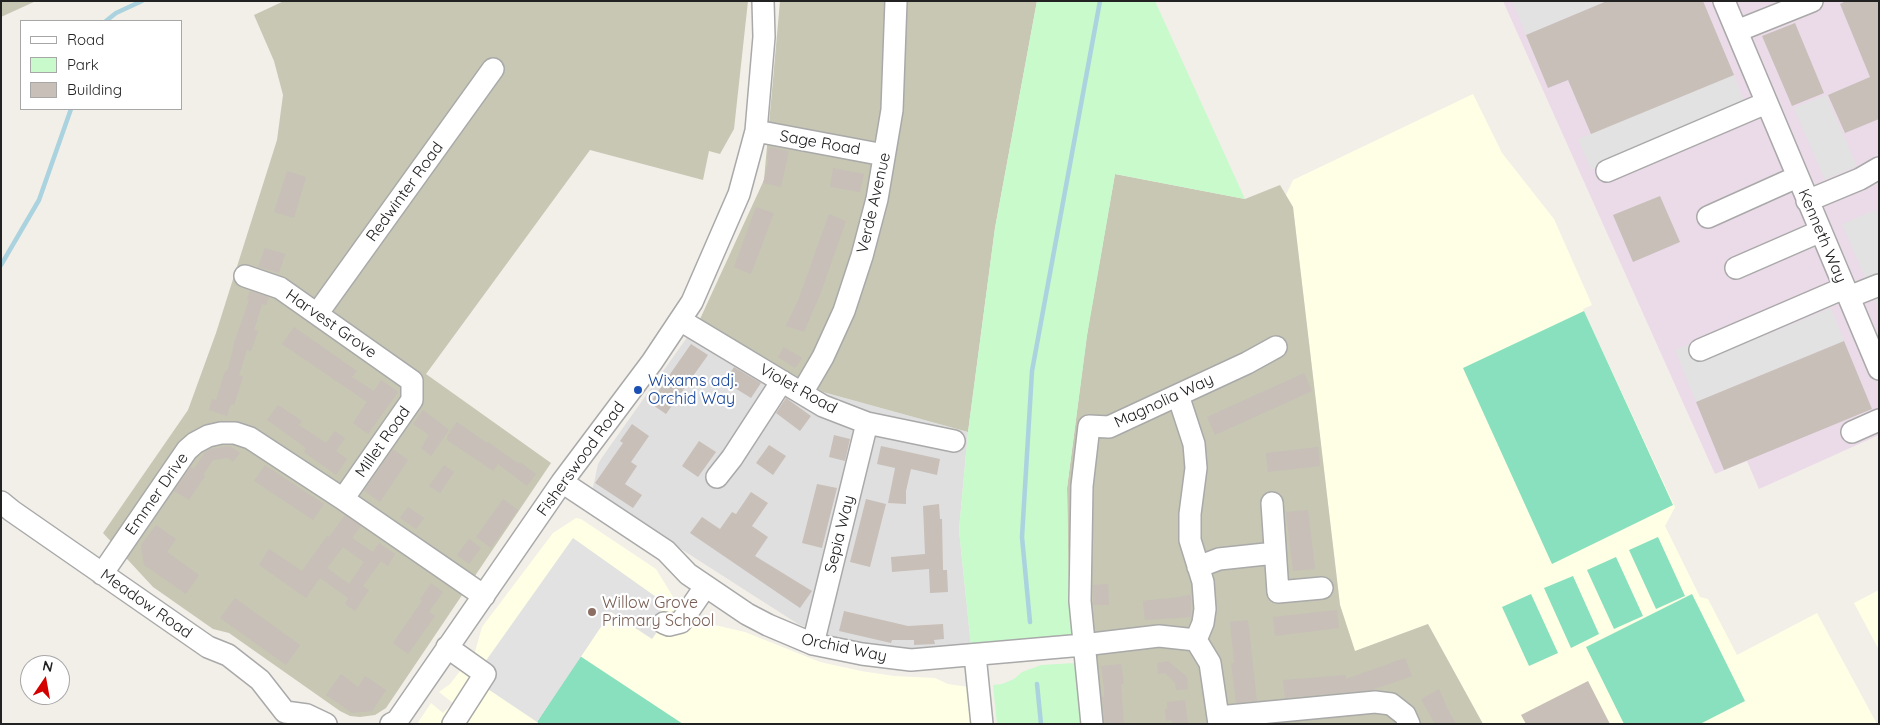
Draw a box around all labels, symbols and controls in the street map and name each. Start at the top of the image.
legend [20,20,182,110]
text: Road [67,30,104,49]
text: Park [67,55,99,74]
text: Building [67,80,122,99]
street label: Sage Road [778,126,862,160]
street label: Redwinter Road [362,138,448,246]
street label: Verde Avenue [853,151,895,255]
street label: Kenneth Way [1794,186,1850,286]
street label: Harvest Grove [282,285,380,363]
street label: Violet Road [756,360,840,418]
street label: Magnolia Way [1111,370,1217,432]
place label: Wixams adj. Orchid Way [648,371,737,409]
marker: Wixams adj. Orchid Way [632,384,644,396]
street label: Fisherswood Road [533,398,629,520]
street label: Millet Road [352,403,414,481]
street label: Emmer Drive [122,449,192,539]
street label: Sepia Way [821,493,859,575]
street label: Meadow Road [96,565,196,643]
place label: Willow Grove Primary School [602,593,714,631]
marker: Willow Grove Primary School [586,606,598,618]
street label: Orchid Way [799,630,889,666]
north arrow [20,655,70,705]
text: N [41,656,55,676]

